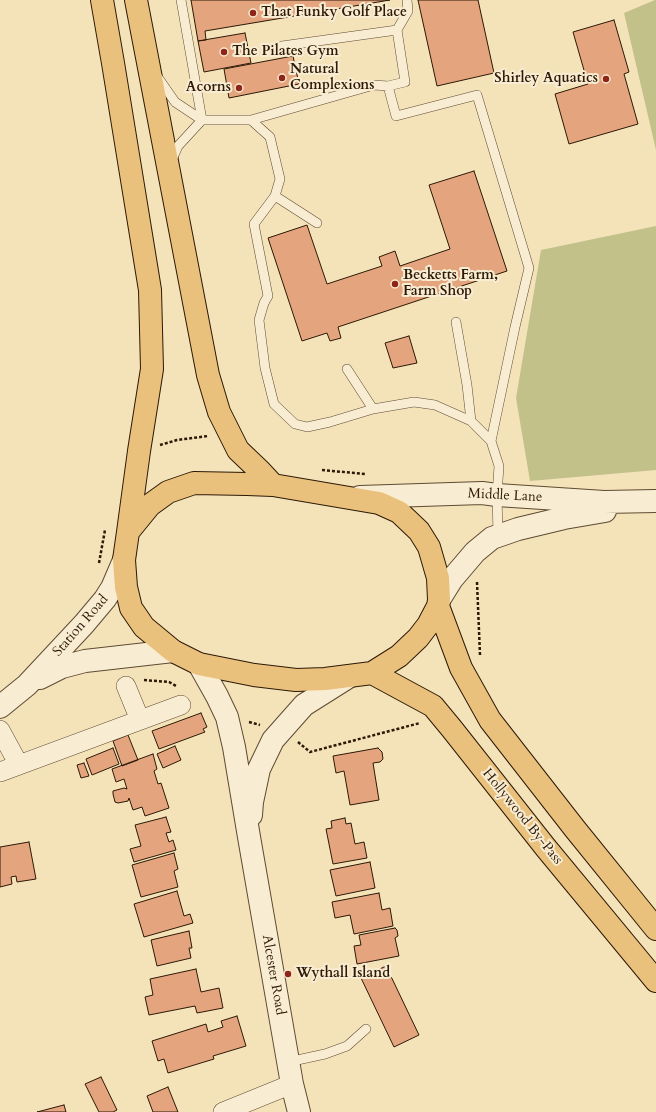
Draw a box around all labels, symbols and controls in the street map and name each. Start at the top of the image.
place label: That Funky Golf Place [261,5,407,21]
marker: That Funky Golf Place [248,8,258,18]
place label: The Pilates Gym [232,44,339,60]
marker: The Pilates Gym [219,47,229,57]
place label: Natural Complexions [290,62,375,94]
place label: Shirley Aquatics [494,71,598,87]
marker: Natural Complexions [277,73,287,83]
marker: Shirley Aquatics [601,74,611,84]
place label: Acorns [186,80,231,96]
marker: Acorns [234,83,244,93]
place label: Becketts Farm, Farm Shop [403,268,498,300]
marker: Becketts Farm, Farm Shop [390,279,400,289]
street label: Middle Lane [467,486,543,506]
street label: Station Road [50,592,112,660]
street label: Hollywood By-Pass [478,766,566,868]
street label: Alcester Road [258,933,288,1017]
place label: Wythall Island [296,966,390,982]
marker: Wythall Island [283,969,293,979]

